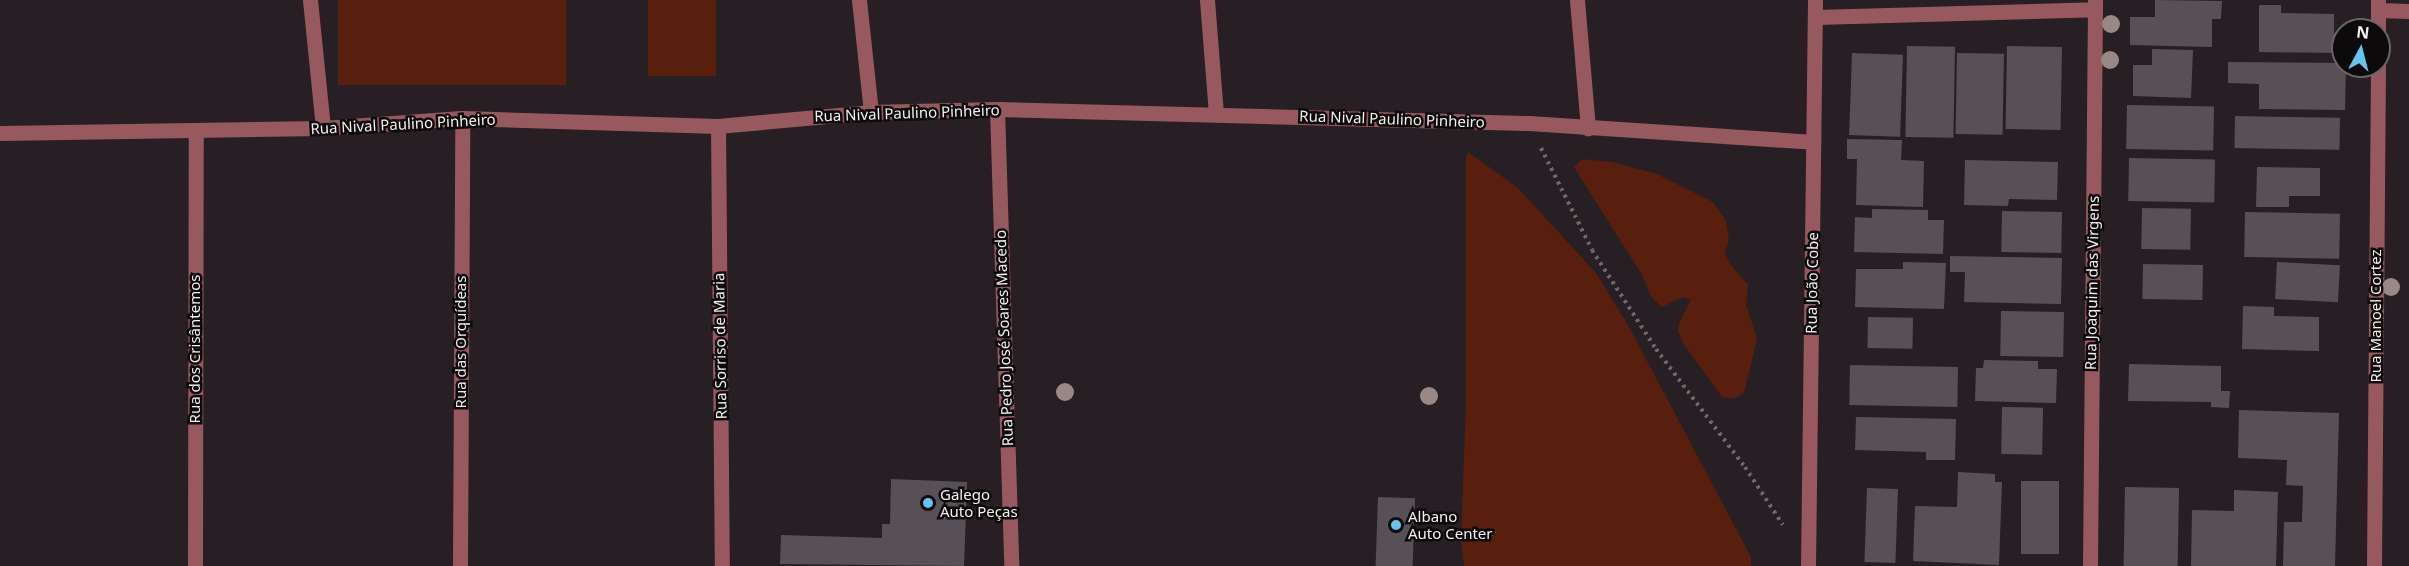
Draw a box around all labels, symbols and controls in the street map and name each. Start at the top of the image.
north arrow [2331,18,2391,78]
text: N [2355,20,2371,44]
street label: Rua Nival Paulino Pinheiro [814,101,1000,125]
street label: Rua Nival Paulino Pinheiro [1299,107,1485,131]
street label: Rua Nival Paulino Pinheiro [310,110,496,138]
street label: Rua Joaquim das Virgens [2081,196,2103,370]
street label: Rua Pedro José Soares Macedo [991,230,1017,446]
street label: Rua João Cobe [1802,232,1822,334]
street label: Rua Manoel Cortez [2367,249,2385,383]
street label: Rua Sorriso de Maria [710,272,730,420]
street label: Rua dos Crisântemos [186,275,204,423]
street label: Rua das Orquídeas [452,276,470,408]
place label: Galego Auto Peças [940,485,1018,520]
marker: Galego Auto Peças [921,496,935,510]
place label: Albano Auto Center [1408,507,1493,542]
marker: Albano Auto Center [1389,518,1403,532]

